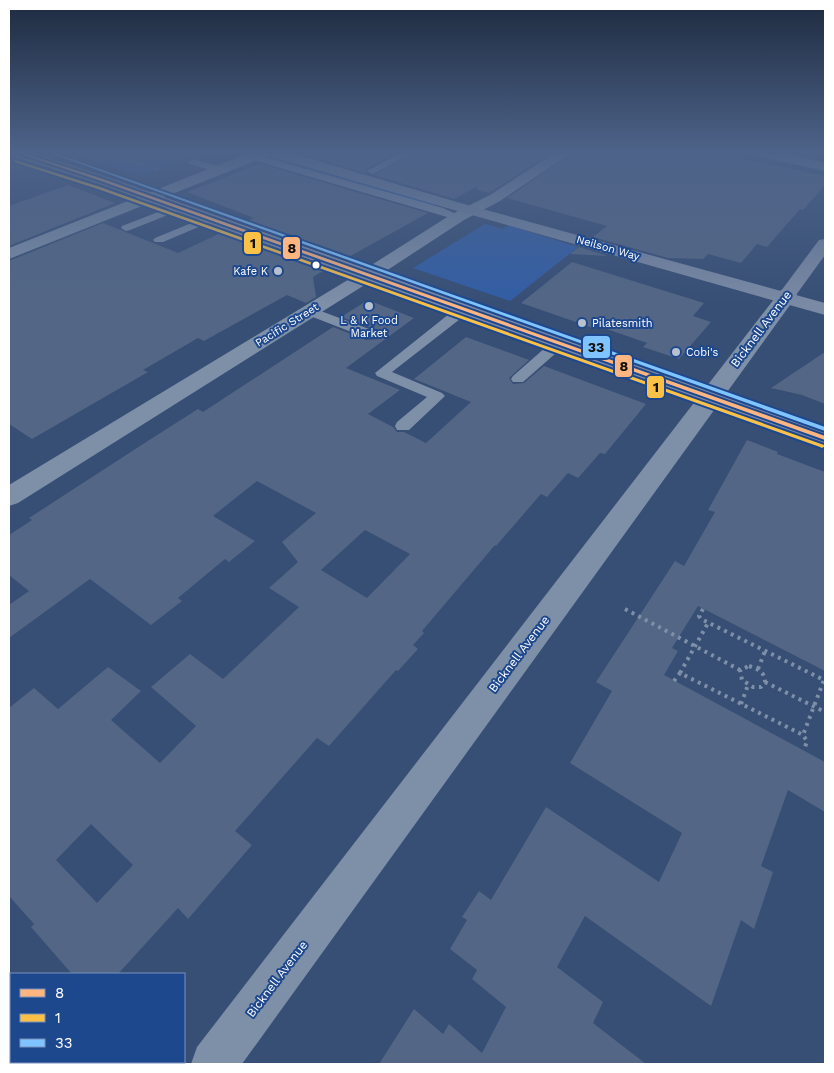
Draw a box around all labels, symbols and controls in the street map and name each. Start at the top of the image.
line badge: 1 [243,231,262,255]
street label: Neilson Way [575,233,641,263]
text: 1 [250,235,256,251]
line badge: 8 [282,236,301,260]
text: 8 [288,240,297,256]
unlabelled marker [311,260,321,270]
place label: Kafe K [233,265,268,278]
marker: Kafe K [272,265,284,277]
street label: Bicknell Avenue [728,288,794,370]
street label: Pacific Street [253,300,321,350]
marker: L & K Food Market [363,300,375,312]
place label: L & K Food Market [340,314,398,340]
marker: Pilatesmith [576,317,588,329]
place label: Pilatesmith [592,317,653,330]
line badge: 33 [582,335,611,359]
text: 33 [588,339,604,355]
marker: Cobi's [670,346,682,358]
place label: Cobi's [686,346,718,359]
line badge: 8 [614,354,633,378]
text: 8 [620,358,629,374]
line badge: 1 [646,375,665,399]
text: 1 [653,379,659,395]
street label: Bicknell Avenue [486,613,552,695]
street label: Bicknell Avenue [244,938,310,1020]
legend [10,973,185,1063]
text: 8 [55,984,64,1002]
text: 1 [55,1009,61,1027]
text: 33 [55,1034,73,1052]

